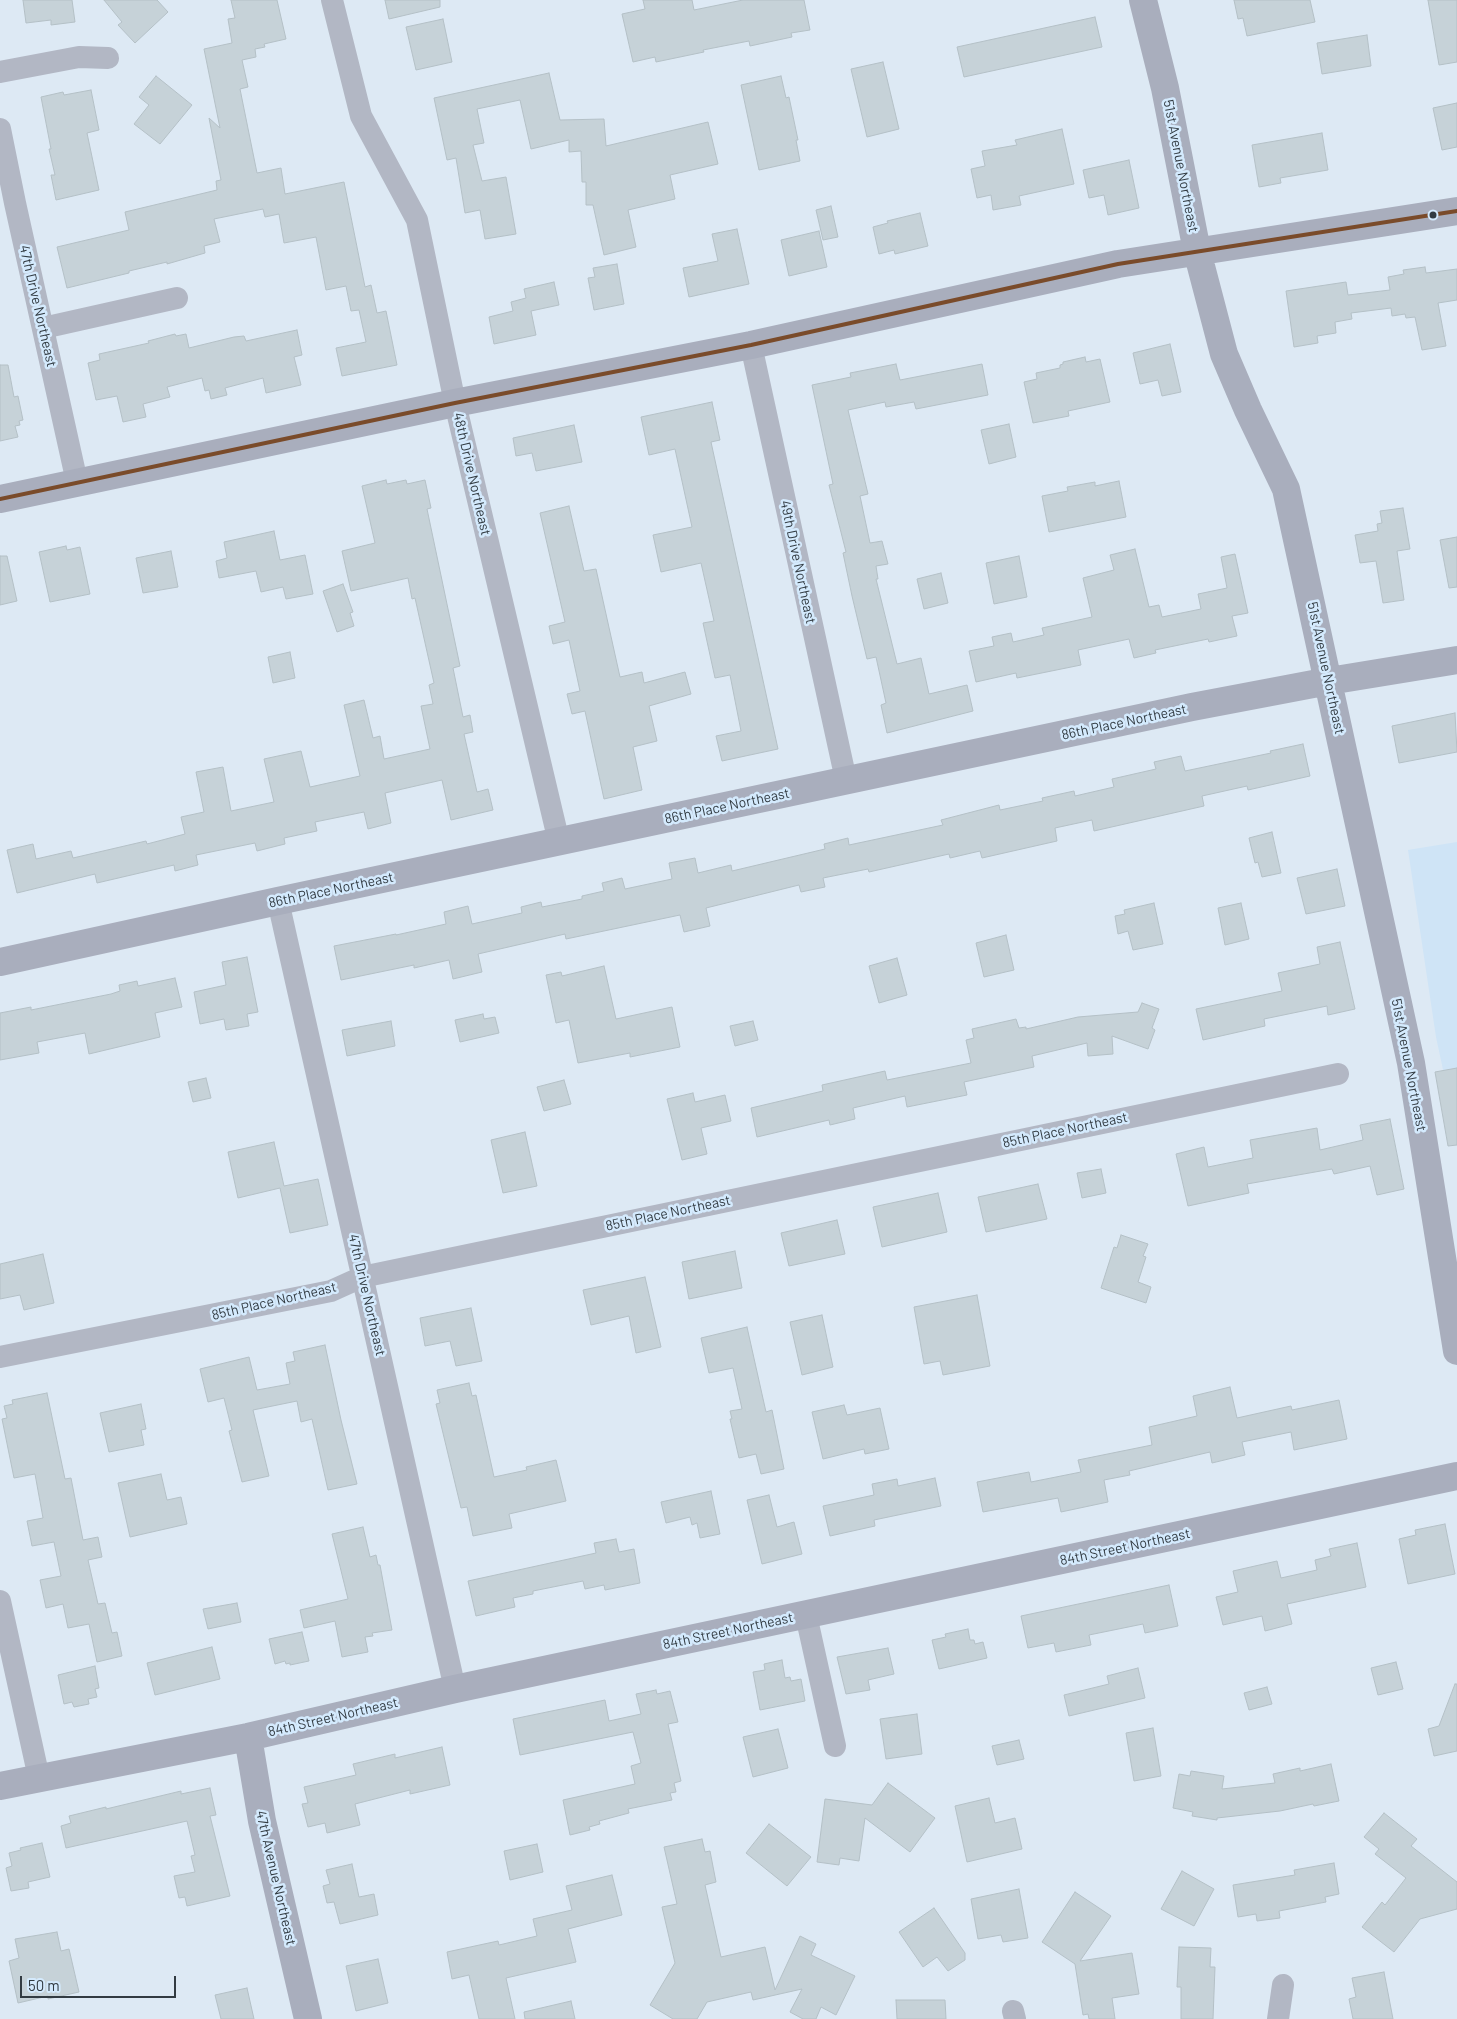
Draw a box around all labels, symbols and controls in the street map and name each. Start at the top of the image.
street label: 51st Avenue Northeast [1160,98,1202,234]
unlabelled marker [1428,210,1438,220]
street label: 47th Drive Northeast [16,243,60,369]
street label: 48th Drive Northeast [450,411,494,537]
street label: 49th Drive Northeast [777,499,819,625]
street label: 51st Avenue Northeast [1304,600,1348,736]
street label: 86th Place Northeast [1060,701,1188,743]
street label: 86th Place Northeast [663,785,791,827]
street label: 86th Place Northeast [267,869,395,911]
street label: 51st Avenue Northeast [1388,997,1430,1133]
street label: 85th Place Northeast [1001,1109,1129,1151]
street label: 85th Place Northeast [604,1192,732,1234]
street label: 47th Drive Northeast [345,1232,389,1358]
street label: 85th Place Northeast [210,1278,338,1324]
street label: 84th Street Northeast [1058,1525,1192,1569]
street label: 84th Street Northeast [661,1609,795,1653]
street label: 84th Street Northeast [266,1694,400,1740]
street label: 47th Avenue Northeast [252,1809,300,1947]
scale bar [22,1966,179,1998]
text: 50 m [28,1976,60,1994]

